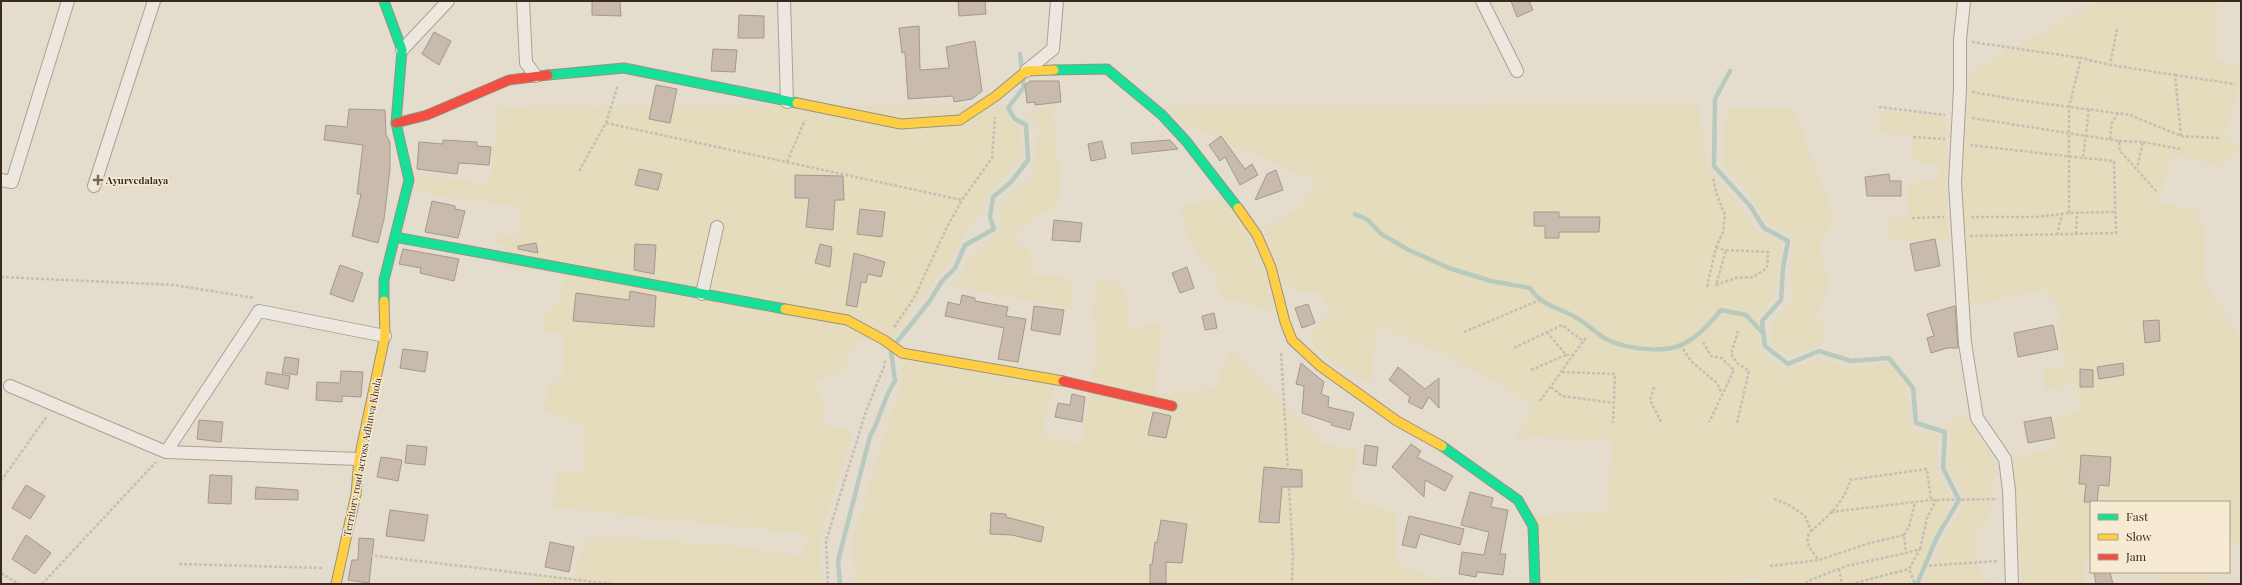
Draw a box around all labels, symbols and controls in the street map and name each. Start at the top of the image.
place label: Ayurvedalaya [105,173,169,187]
marker: Ayurvedalaya [93,175,103,185]
street label: Territory road across Adhuwa Khola [340,376,384,538]
legend [2090,501,2230,573]
text: Fast [2126,508,2149,524]
text: Slow [2126,528,2152,544]
text: Jam [2125,548,2147,564]

